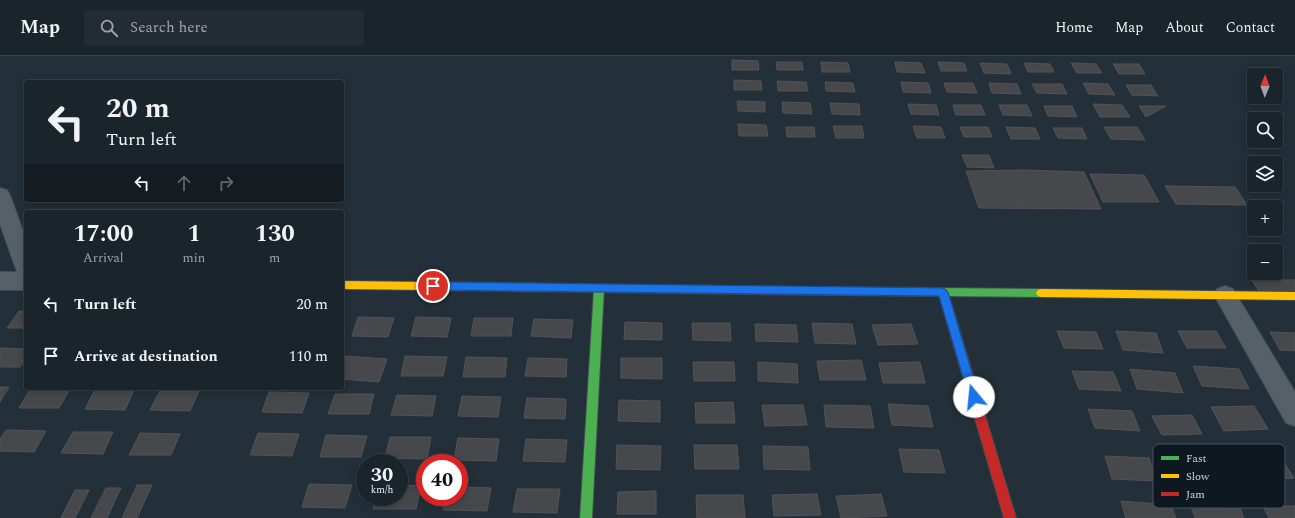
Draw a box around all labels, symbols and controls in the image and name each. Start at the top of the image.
search box [84,10,364,46]
text: Map [20,13,60,42]
text: Search here [130,16,208,39]
icon: search [98,17,120,39]
text: Home [1055,17,1093,38]
text: Map [1115,17,1143,38]
text: About [1165,17,1204,38]
text: Contact [1226,17,1275,38]
north arrow [1247,68,1283,104]
map controls [1247,68,1283,280]
text: 20 m [106,87,170,130]
icon: left [40,96,92,148]
button: search [1247,112,1283,148]
text: Turn left [106,126,177,153]
button: layers [1247,156,1283,192]
icon: left [131,172,153,194]
icon: ahead [173,172,195,194]
icon: right [215,172,237,194]
button: + [1247,200,1283,236]
text: 17:00 [73,216,133,252]
text: 1 [187,216,201,252]
text: 130 [254,216,295,252]
button: − [1247,244,1283,280]
text: Arrival [83,248,124,268]
text: min [183,248,205,268]
text: m [269,248,280,268]
pin [416,269,450,303]
icon: arrive [422,275,444,297]
icon: left [40,293,62,315]
text: Turn left [74,293,136,316]
text: 20 m [296,293,328,316]
icon: arrive [40,345,62,367]
text: Arrive at destination [74,345,218,368]
text: 110 m [289,345,328,368]
position arrow [953,376,995,418]
legend [1153,444,1285,508]
text: Fast [1186,450,1207,467]
speed limit sign: 40 [416,454,468,506]
text: 30 [371,460,393,490]
text: Slow [1186,468,1210,485]
text: km/h [371,482,393,498]
text: Jam [1186,486,1205,503]

